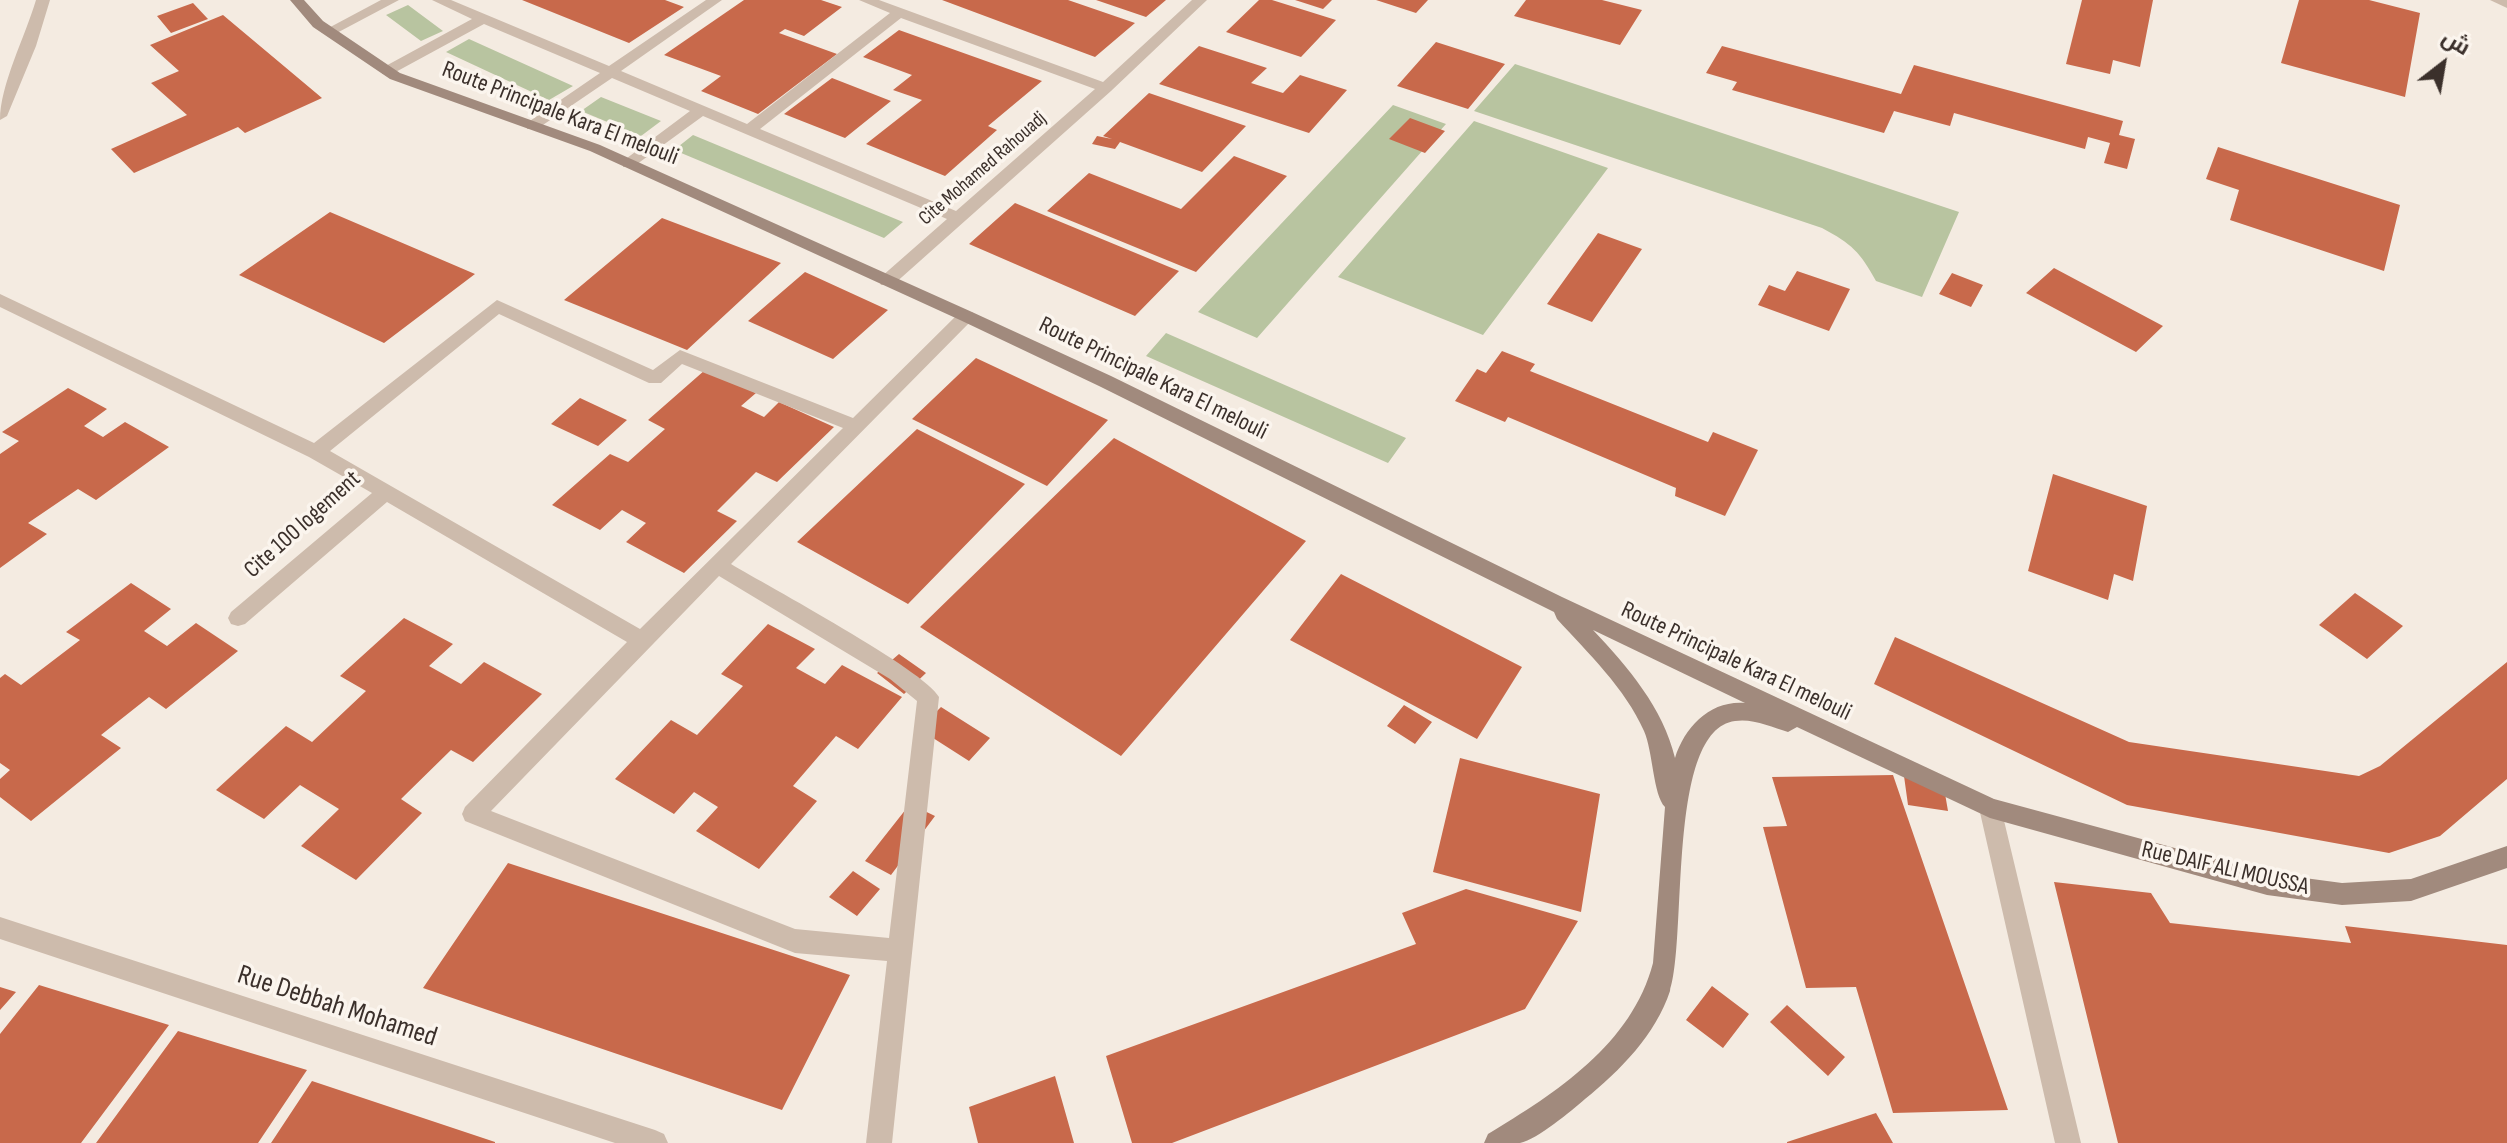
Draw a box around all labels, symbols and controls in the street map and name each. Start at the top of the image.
north arrow [2403,24,2483,104]
text: ش [2437,24,2475,62]
street label: Route Principale Kara El melouli [438,56,682,172]
street label: Cite Mohamed Rahouadj [914,107,1052,231]
street label: Route Principale Kara El melouli [1034,311,1272,447]
street label: Cite 100 logement [239,465,367,585]
street label: Route Principale Kara El melouli [1616,596,1856,728]
street label: Rue DAIF ALI MOUSSA [2139,836,2311,902]
street label: Rue Debbah Mohamed [233,959,441,1055]

